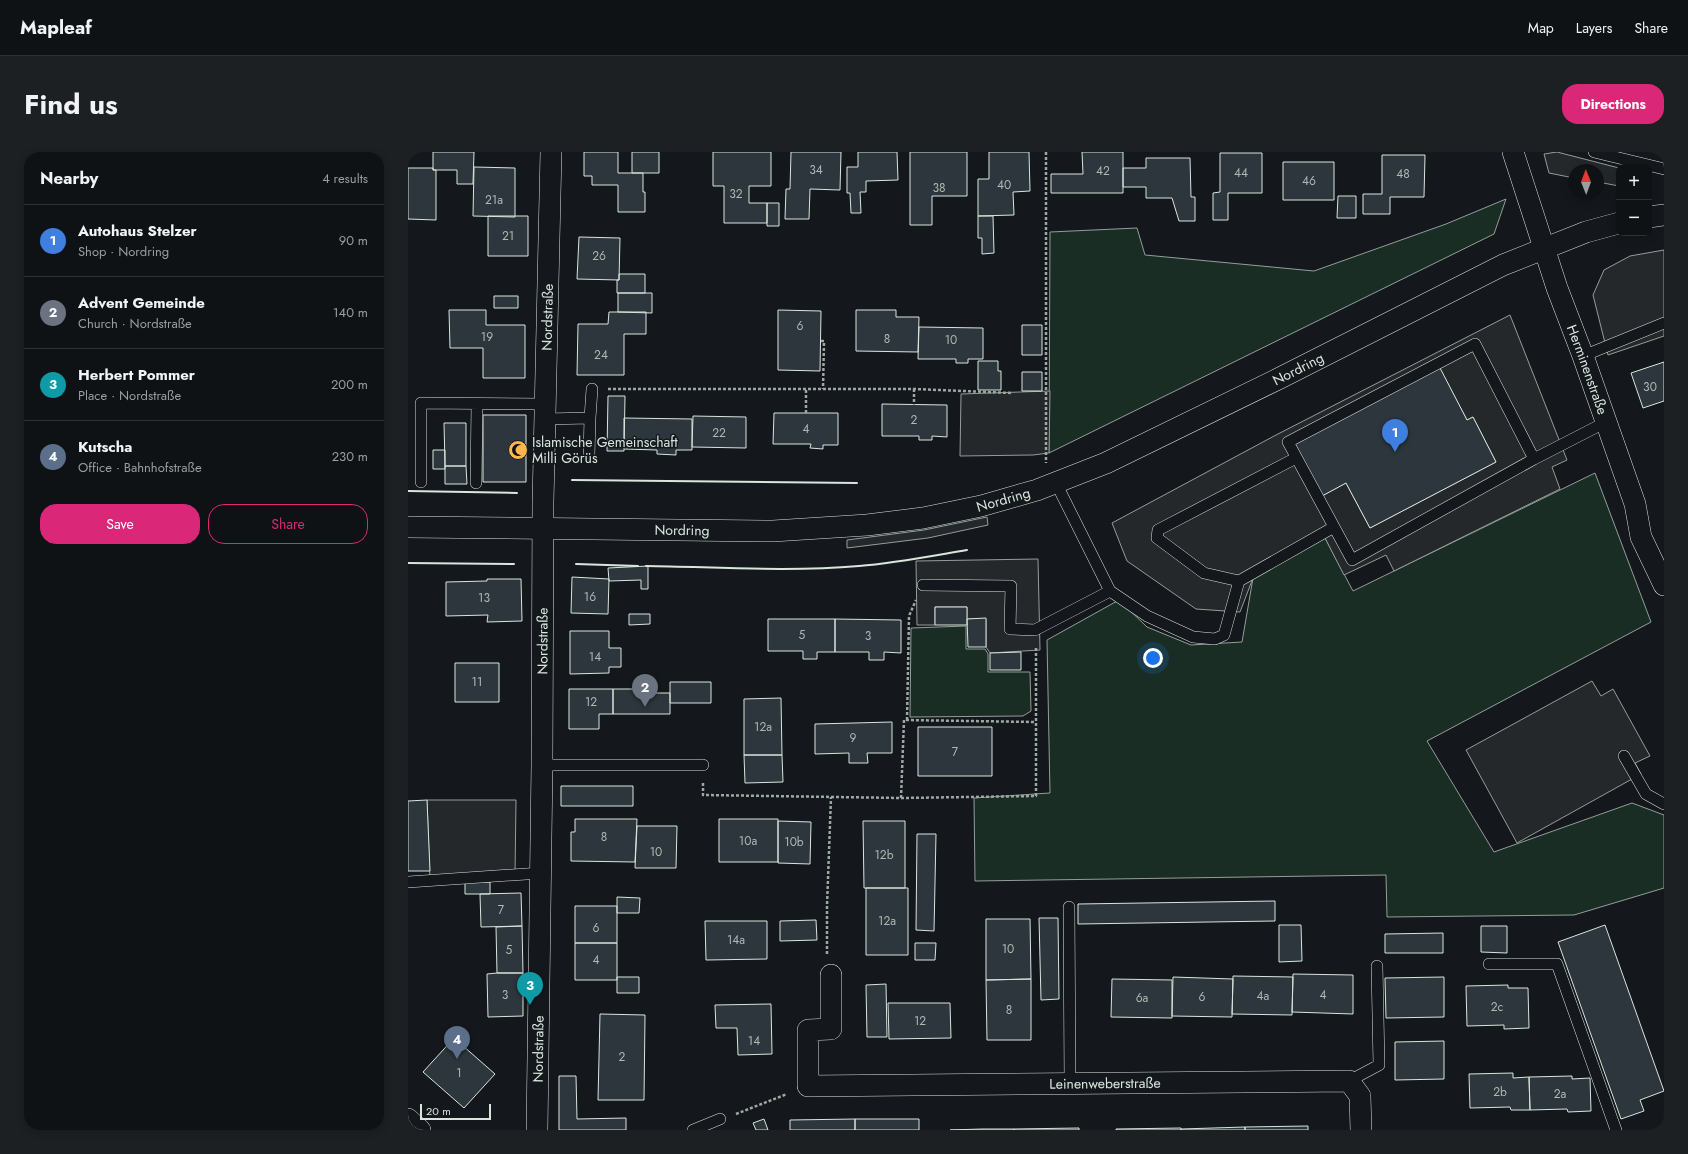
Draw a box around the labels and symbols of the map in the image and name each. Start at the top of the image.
house number: 34 [809,161,823,179]
house number: 42 [1096,162,1110,180]
house number: 44 [1234,164,1248,182]
north arrow [1568,164,1604,200]
house number: 48 [1396,165,1410,183]
house number: 46 [1302,172,1316,190]
house number: 40 [997,176,1011,194]
house number: 38 [932,179,946,197]
house number: 32 [729,185,743,203]
house number: 21a [485,191,503,209]
house number: 21 [502,227,514,245]
house number: 26 [592,247,606,265]
street label: Nordstraße [536,283,558,351]
house number: 6 [797,317,804,335]
street label: Herminenstraße [1562,322,1613,417]
house number: 19 [481,328,493,346]
house number: 8 [884,330,890,348]
house number: 10 [945,331,957,349]
house number: 24 [594,346,608,364]
street label: Nordring [1269,348,1327,390]
house number: 30 [1643,378,1657,396]
house number: 2 [911,411,918,429]
pin: 1 [1382,419,1408,452]
house number: 4 [803,420,810,438]
house number: 22 [712,424,726,442]
place label: Islamische Gemeinschaft Milli Görüs [532,432,678,468]
mosque icon: Islamische Gemeinschaft Milli Görüs [507,439,529,461]
street label: Nordring [974,482,1032,517]
street label: Nordring [654,520,710,540]
house number: 16 [584,588,596,606]
house number: 13 [478,589,490,607]
street label: Nordstraße [532,607,553,675]
house number: 5 [799,626,806,644]
house number: 3 [865,627,872,645]
house number: 14 [589,648,601,666]
your location [1143,648,1163,668]
house number: 11 [472,673,482,691]
pin: 2 [632,674,658,707]
house number: 12 [585,693,597,711]
house number: 12a [754,718,772,736]
house number: 9 [850,729,857,747]
house number: 7 [952,743,959,761]
house number: 8 [601,828,607,846]
house number: 10a [739,832,757,850]
house number: 10b [784,833,804,851]
house number: 10 [650,843,662,861]
house number: 12b [874,846,894,864]
house number: 7 [498,901,505,919]
house number: 12a [878,912,896,930]
house number: 6 [593,919,600,937]
house number: 14a [727,931,745,949]
house number: 10 [1002,940,1014,958]
house number: 5 [506,941,513,959]
house number: 4 [593,951,600,969]
pin: 3 [517,972,543,1005]
house number: 3 [502,986,509,1004]
house number: 4 [1320,986,1327,1004]
house number: 4a [1257,987,1270,1005]
house number: 6 [1199,988,1206,1006]
house number: 6a [1136,989,1149,1007]
house number: 2c [1491,998,1504,1016]
house number: 8 [1006,1001,1012,1019]
house number: 12 [914,1012,926,1030]
street label: Nordstraße [528,1015,549,1083]
pin: 4 [444,1026,470,1059]
house number: 14 [748,1032,760,1050]
house number: 2 [619,1048,626,1066]
house number: 1 [456,1064,462,1082]
street label: Leinenweberstraße [1049,1073,1161,1094]
house number: 2b [1493,1083,1507,1101]
house number: 2a [1554,1085,1567,1103]
scale bar [420,1102,491,1121]

